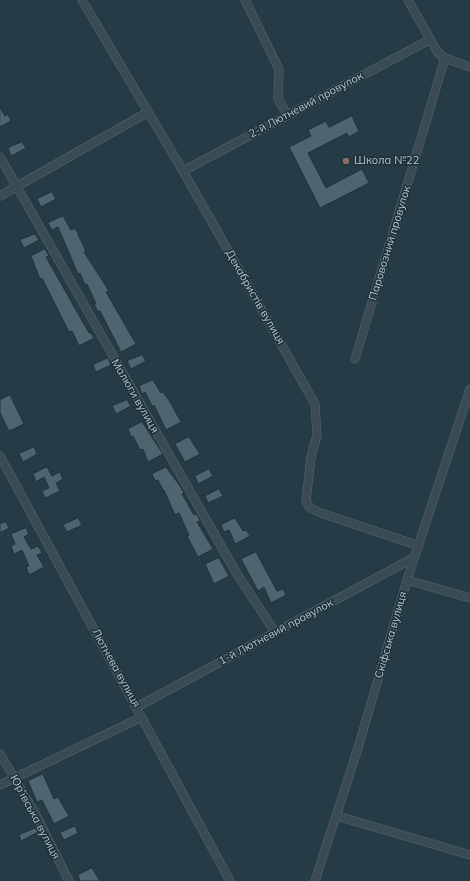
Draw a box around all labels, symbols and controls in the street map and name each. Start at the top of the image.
street label: 2-й Лютневий провулок [247,69,365,141]
place label: Школа №22 [354,154,419,168]
marker: Школа №22 [341,156,351,166]
street label: Паровозний провулок [366,184,414,302]
street label: Декабристів вулиця [223,247,287,347]
street label: Малюги вулиця [109,357,161,435]
street label: Скіфська вулиця [372,590,410,680]
street label: 1-й Лютневий провулок [217,596,335,668]
street label: Лютнева вулиця [89,626,143,710]
street label: Юр’ївська вулиця [7,773,63,861]

